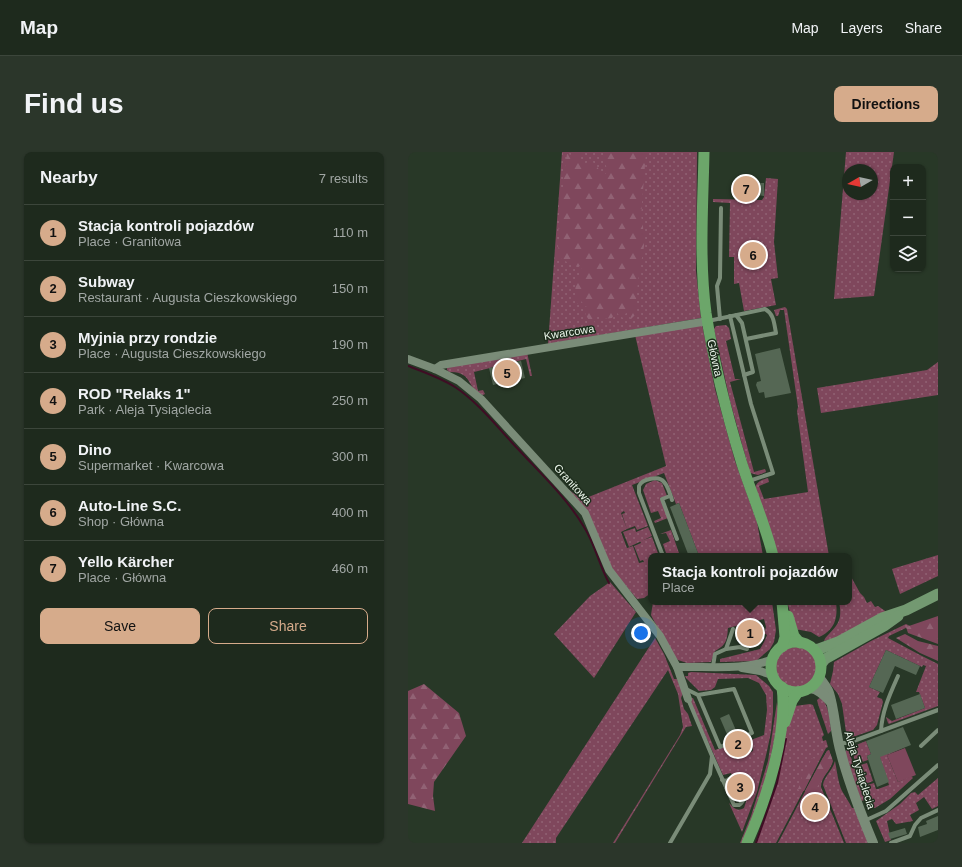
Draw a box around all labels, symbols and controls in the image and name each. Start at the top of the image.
text: Map [20,17,58,38]
text: Map [791,20,819,36]
text: Layers [841,20,883,36]
text: Share [905,20,942,36]
button: Directions [834,86,938,122]
text: Find us [24,88,124,119]
north arrow [842,164,878,200]
map controls [890,164,926,272]
button: + [890,164,926,200]
text: Nearby [40,168,98,187]
text: 7 results [319,171,368,186]
pin: 7 [733,174,759,204]
button: − [890,200,926,236]
text: Stacja kontroli pojazdów [78,217,254,234]
text: 1 [49,225,57,240]
text: 110 m [333,225,368,240]
text: Place · Granitowa [78,234,181,249]
button: layers [890,236,926,272]
pin: 6 [740,240,766,270]
text: Subway [78,273,135,290]
text: 2 [49,281,57,296]
text: 150 m [332,281,368,296]
text: Restaurant · Augusta Cieszkowskiego [78,290,297,305]
street label: Kwarcowa [543,322,596,342]
text: Myjnia przy rondzie [78,329,217,346]
text: 3 [49,337,57,352]
text: 190 m [332,337,368,352]
street label: Główna [705,339,725,378]
text: Place · Augusta Cieszkowskiego [78,346,266,361]
pin: 5 [494,358,520,388]
text: ROD "Relaks 1" [78,385,191,402]
text: 4 [49,393,57,408]
text: 250 m [332,393,368,408]
text: Park · Aleja Tysiąclecia [78,402,211,417]
text: Dino [78,441,111,458]
text: 5 [49,449,57,464]
text: 300 m [332,449,368,464]
text: Supermarket · Kwarcowa [78,458,224,473]
street label: Granitowa [552,461,595,507]
text: Auto-Line S.C. [78,497,181,514]
text: 6 [49,505,57,520]
text: 400 m [332,505,368,520]
text: Shop · Główna [78,514,164,529]
text: Yello Kärcher [78,553,174,570]
popup [648,553,852,605]
text: 7 [49,561,57,576]
text: 460 m [332,561,368,576]
text: Stacja kontroli pojazdów [662,563,838,580]
text: Place · Główna [78,570,166,585]
text: Place [662,580,695,595]
button: Save [40,608,200,644]
button: Share [208,608,368,644]
pin: 1 [737,618,763,648]
your location [631,623,651,643]
pin: 2 [725,729,751,759]
street label: Aleja Tysiąclecia [842,729,878,811]
pin: 3 [727,772,753,802]
pin: 4 [802,792,828,822]

